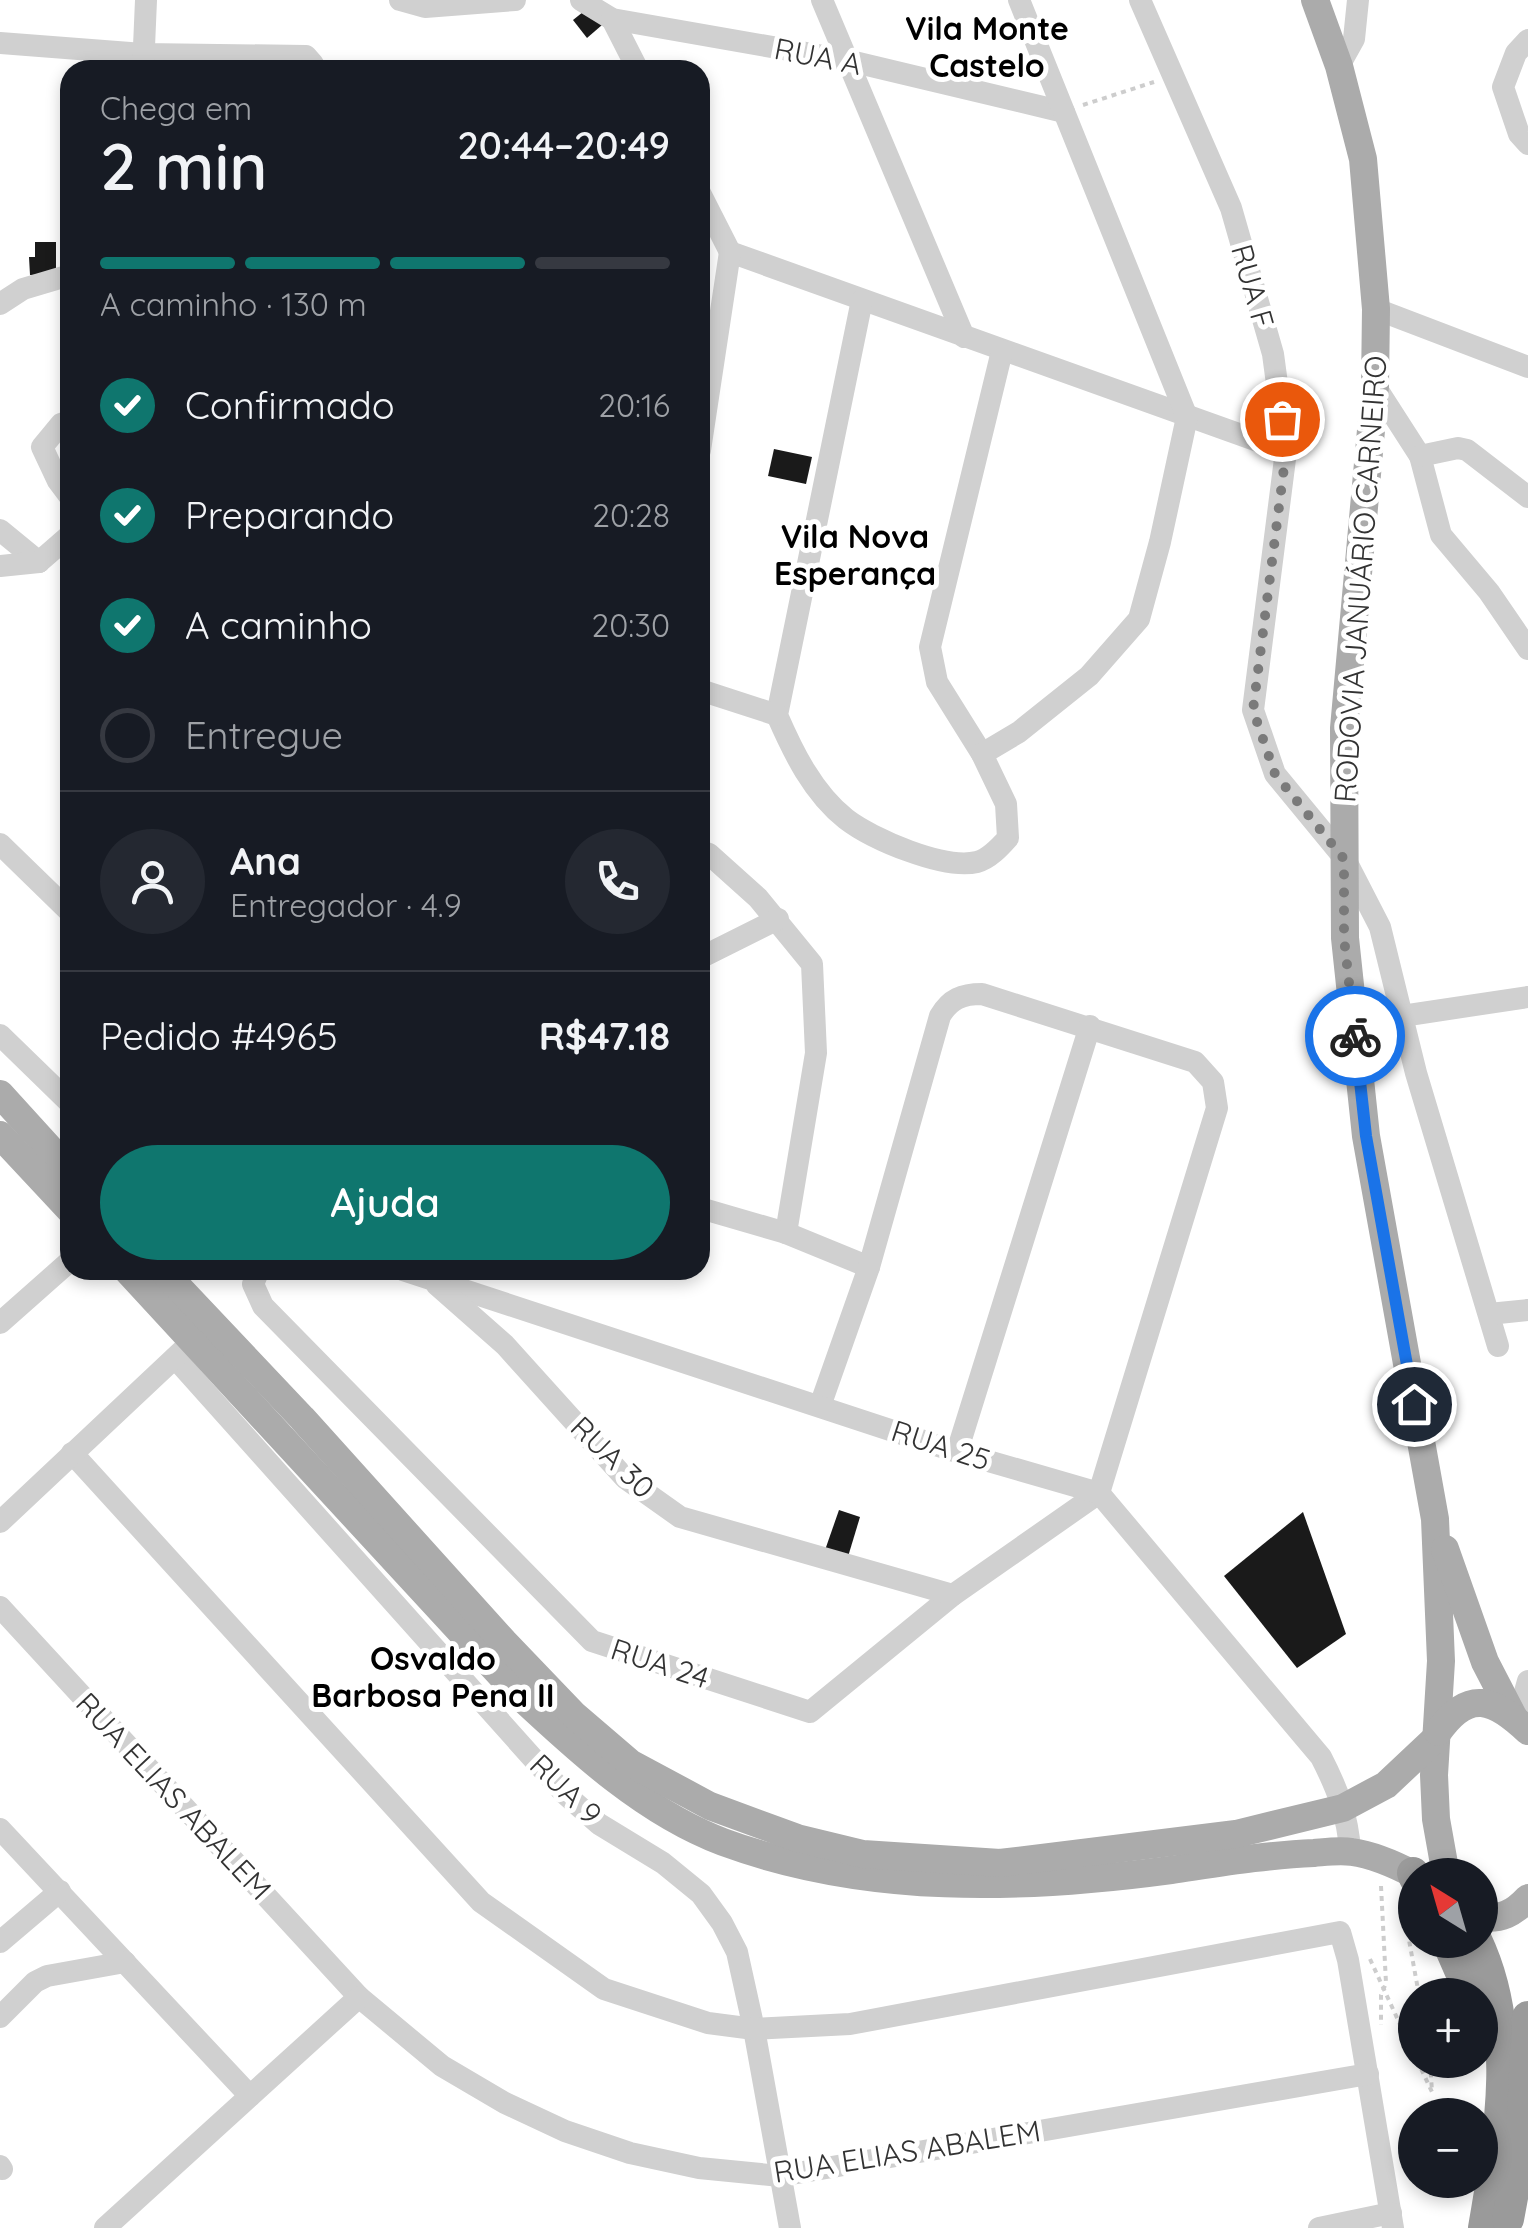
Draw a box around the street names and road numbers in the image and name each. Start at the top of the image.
street label: RUA A [771,29,865,83]
street label: RUA F [1223,240,1283,332]
street label: RODOVIA JANUÁRIO CARNEIRO [1325,354,1395,804]
street label: RUA 30 [563,1408,663,1506]
street label: RUA 25 [887,1411,995,1479]
street label: RUA 24 [606,1629,714,1697]
street label: RUA ELIAS ABALEM [68,1684,280,1908]
street label: RUA 9 [522,1746,610,1832]
street label: RUA ELIAS ABALEM [771,2111,1043,2191]

